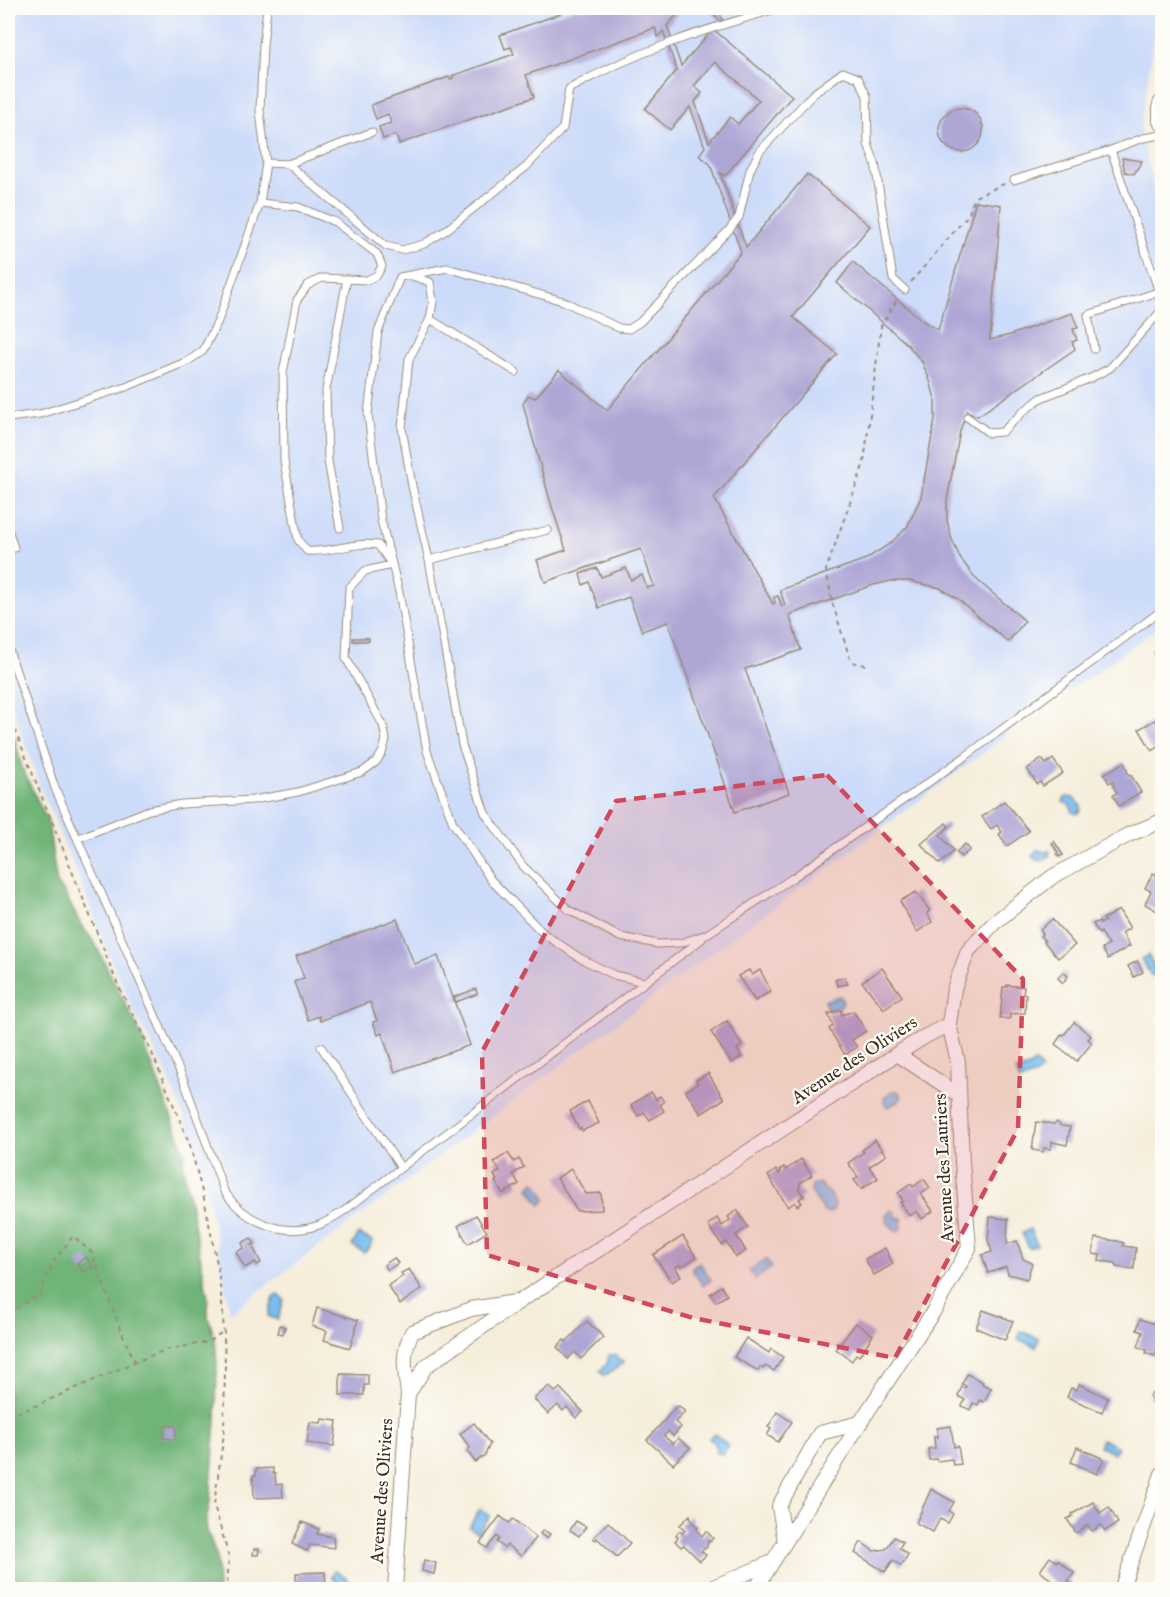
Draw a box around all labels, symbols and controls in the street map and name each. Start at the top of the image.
street label: Avenue des Oliviers [787,1012,922,1111]
street label: Avenue des Lauriers [930,1093,960,1244]
street label: Avenue des Oliviers [366,1418,400,1565]

